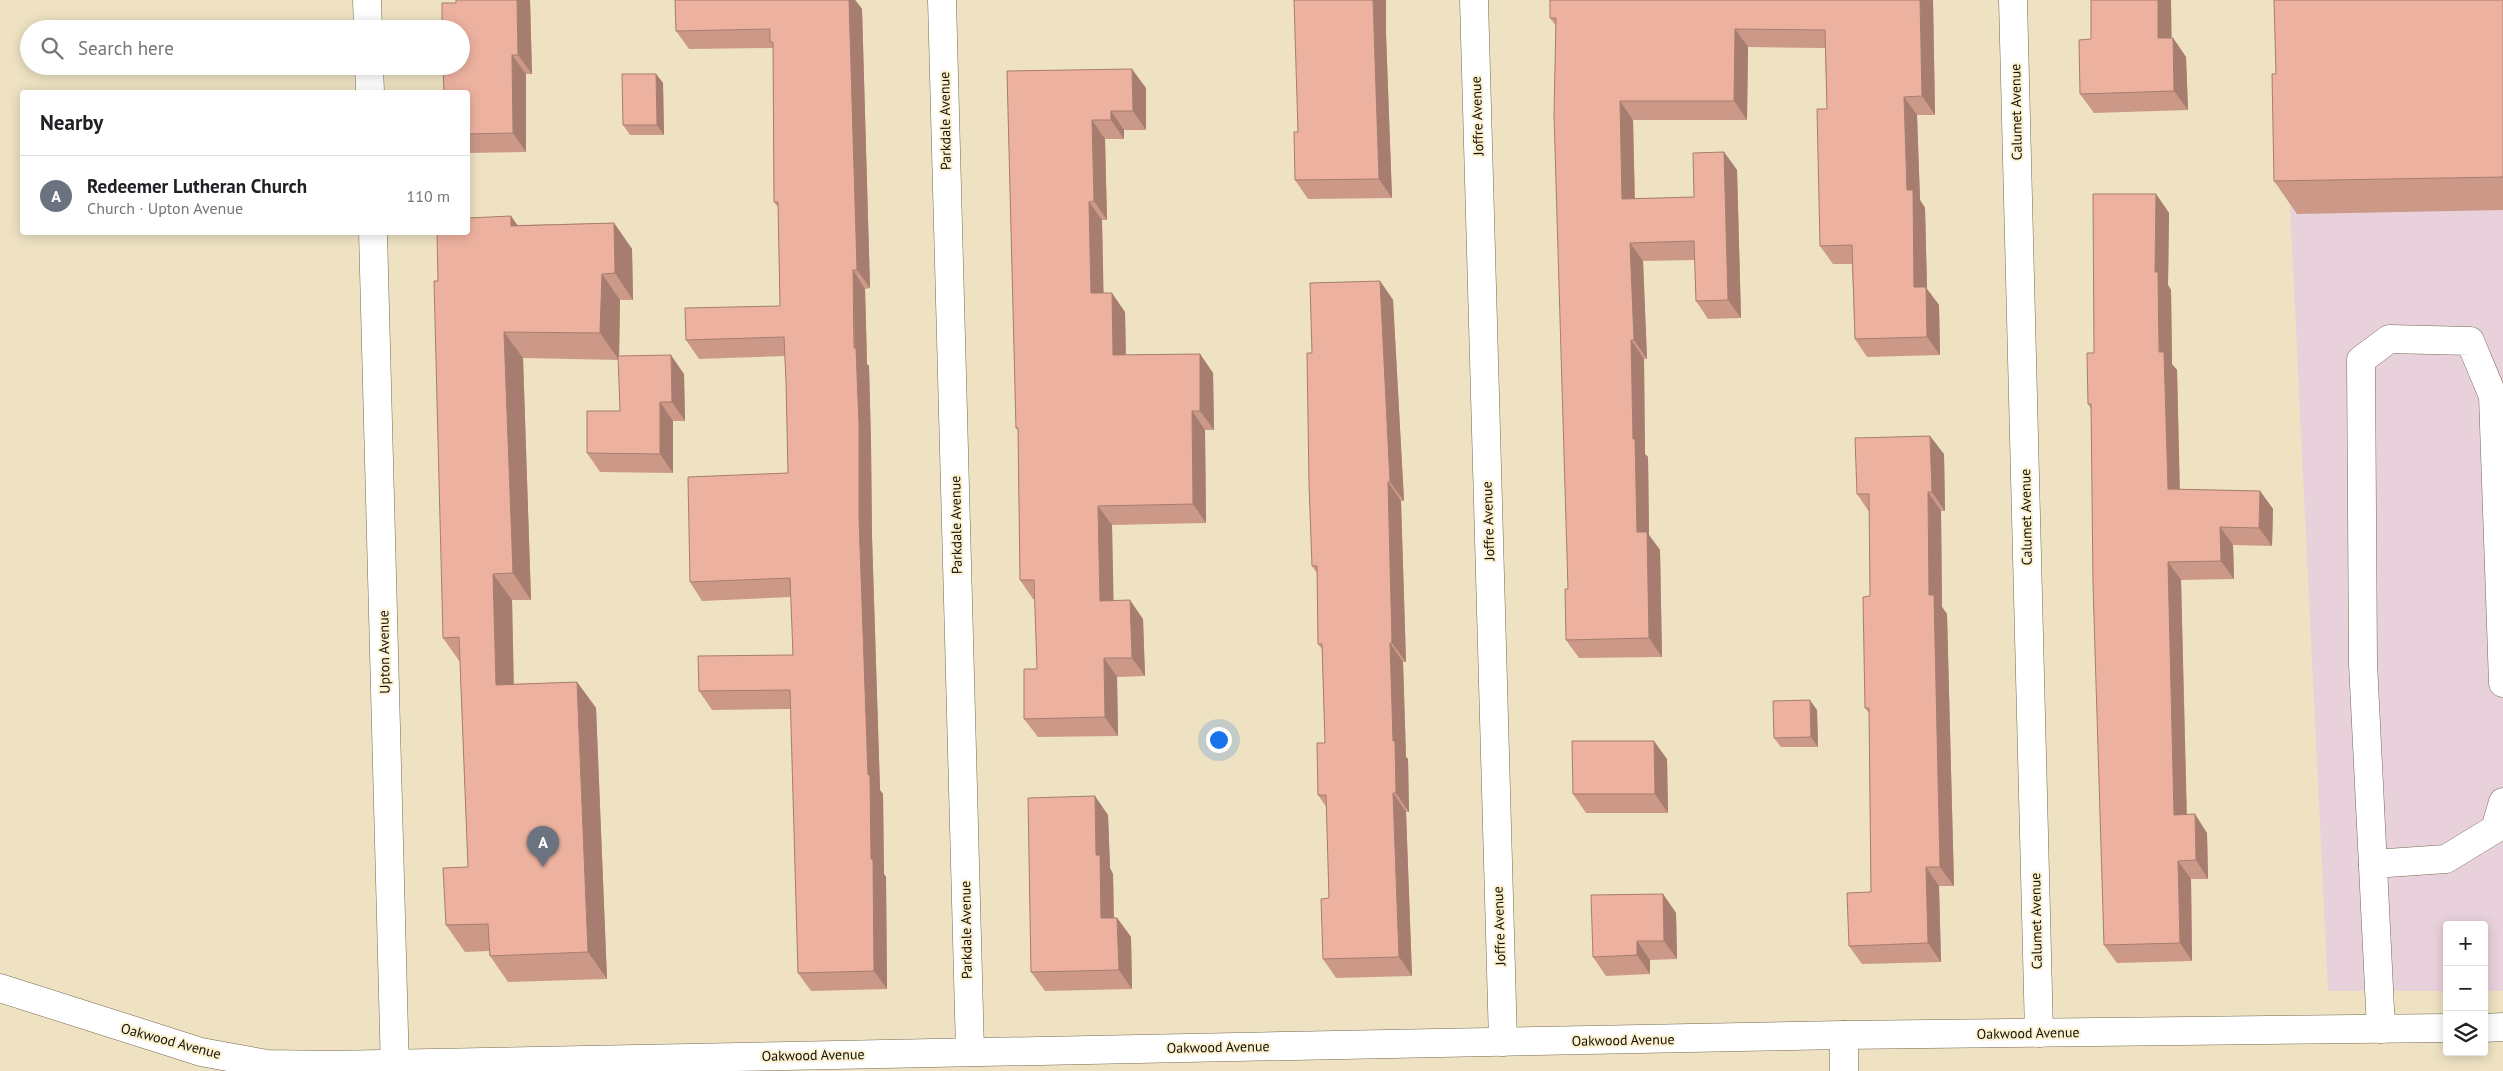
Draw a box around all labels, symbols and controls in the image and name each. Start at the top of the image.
search box [20,20,470,75]
icon: search [38,34,66,62]
text: Search here [78,36,174,60]
street label: Calumet Avenue [2006,64,2026,160]
street label: Parkdale Avenue [935,72,955,170]
street label: Joffre Avenue [1467,76,1487,157]
text: Nearby [40,109,103,136]
text: Redeemer Lutheran Church [87,174,307,198]
text: A [51,186,61,206]
text: 110 m [407,186,450,206]
text: Church · Upton Avenue [87,198,243,218]
street label: Calumet Avenue [2016,469,2036,565]
street label: Parkdale Avenue [946,476,966,574]
street label: Joffre Avenue [1478,481,1498,562]
street label: Upton Avenue [374,610,394,694]
your location [1206,727,1232,753]
pin: A [527,826,559,867]
street label: Calumet Avenue [2026,873,2046,969]
street label: Parkdale Avenue [956,881,976,979]
street label: Joffre Avenue [1489,886,1509,967]
map controls [2443,921,2488,1056]
button: + [2443,921,2488,966]
button: − [2443,966,2488,1011]
button: layers [2443,1011,2488,1056]
street label: Oakwood Avenue [119,1019,223,1063]
street label: Oakwood Avenue [1976,1023,2080,1043]
street label: Oakwood Avenue [1571,1030,1675,1050]
street label: Oakwood Avenue [1166,1037,1270,1057]
street label: Oakwood Avenue [761,1045,865,1065]

